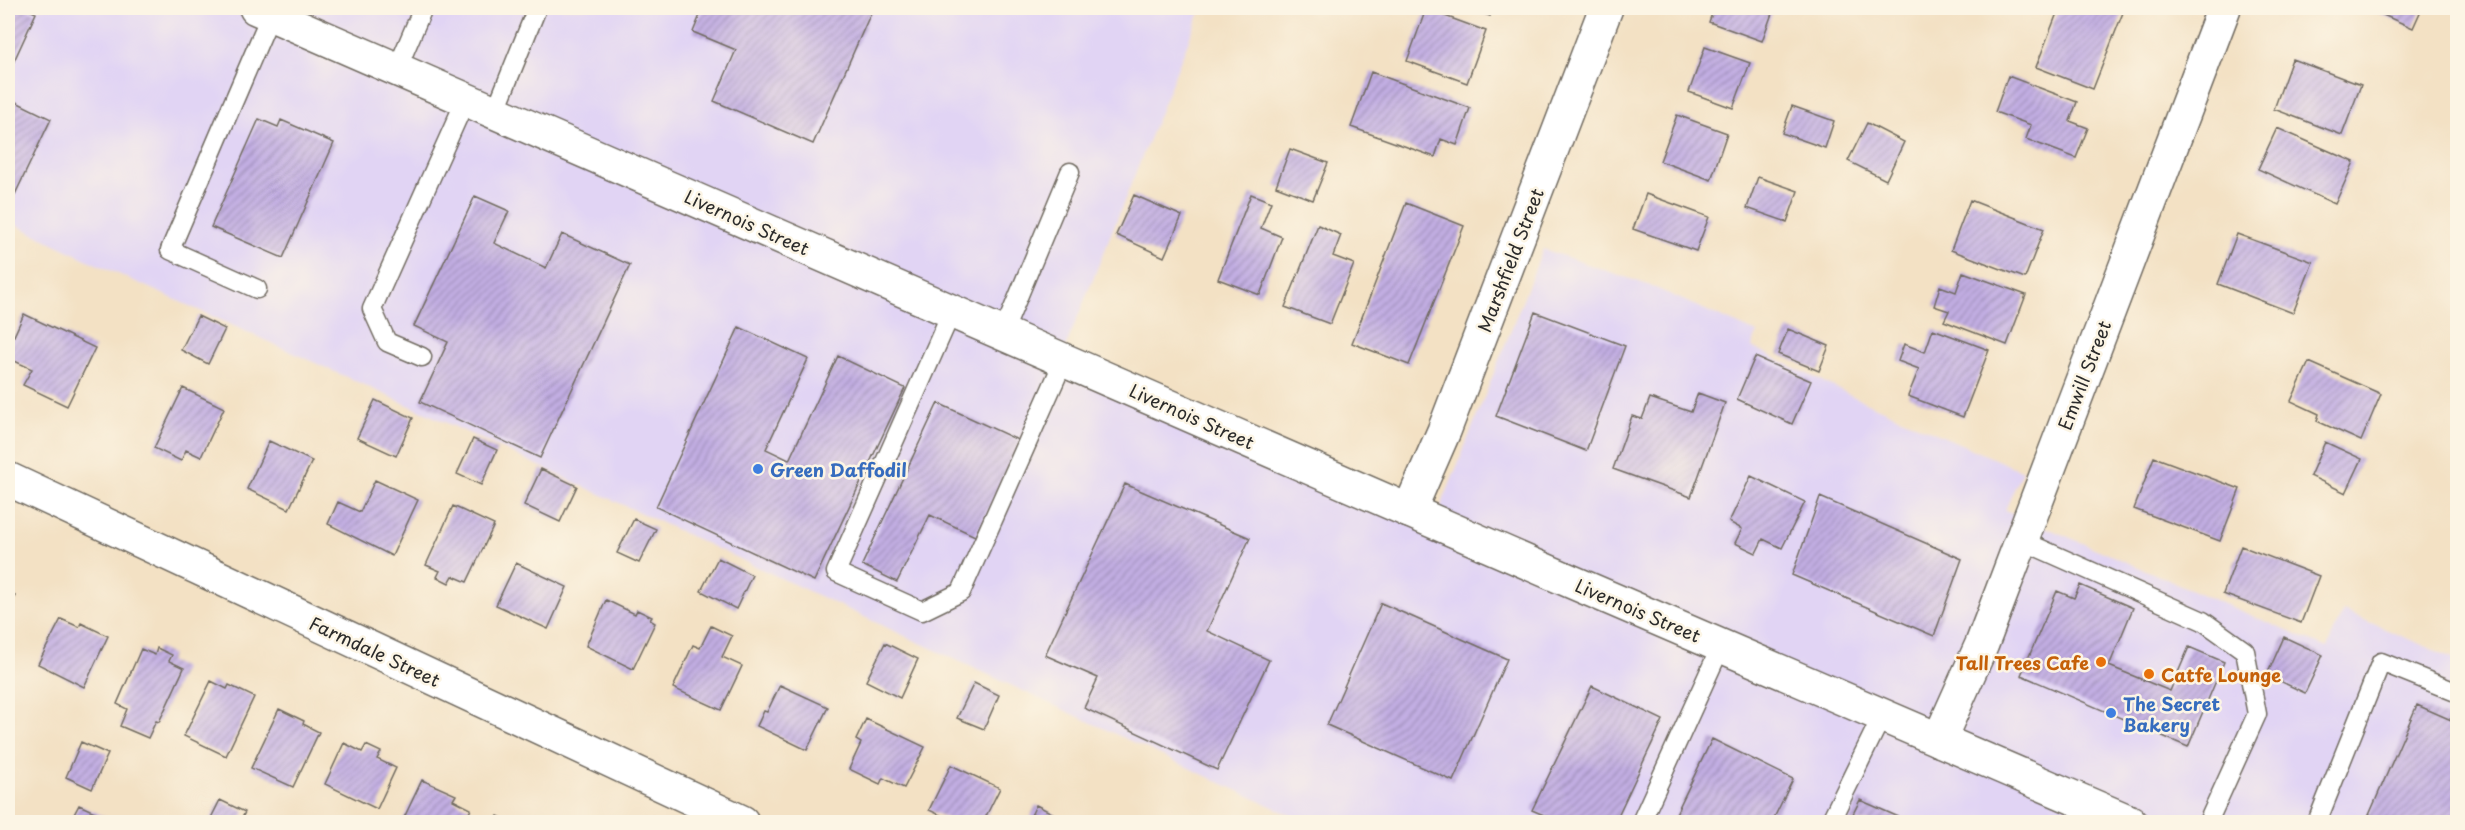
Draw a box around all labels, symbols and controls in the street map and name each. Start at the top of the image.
street label: Livernois Street [680,182,814,262]
street label: Marshfield Street [1470,184,1550,336]
street label: Emwill Street [2051,316,2117,434]
street label: Livernois Street [1125,376,1259,456]
place label: Green Daffodil [770,456,907,483]
marker: Green Daffodil [751,462,765,476]
street label: Livernois Street [1571,571,1705,649]
street label: Farmdale Street [305,609,445,693]
place label: Tall Trees Cafe [1956,649,2089,676]
marker: Tall Trees Cafe [2094,655,2108,669]
place label: Catfe Lounge [2161,661,2281,688]
marker: Catfe Lounge [2142,667,2156,681]
place label: The Secret Bakery [2123,690,2221,738]
marker: The Secret Bakery [2104,706,2118,720]

